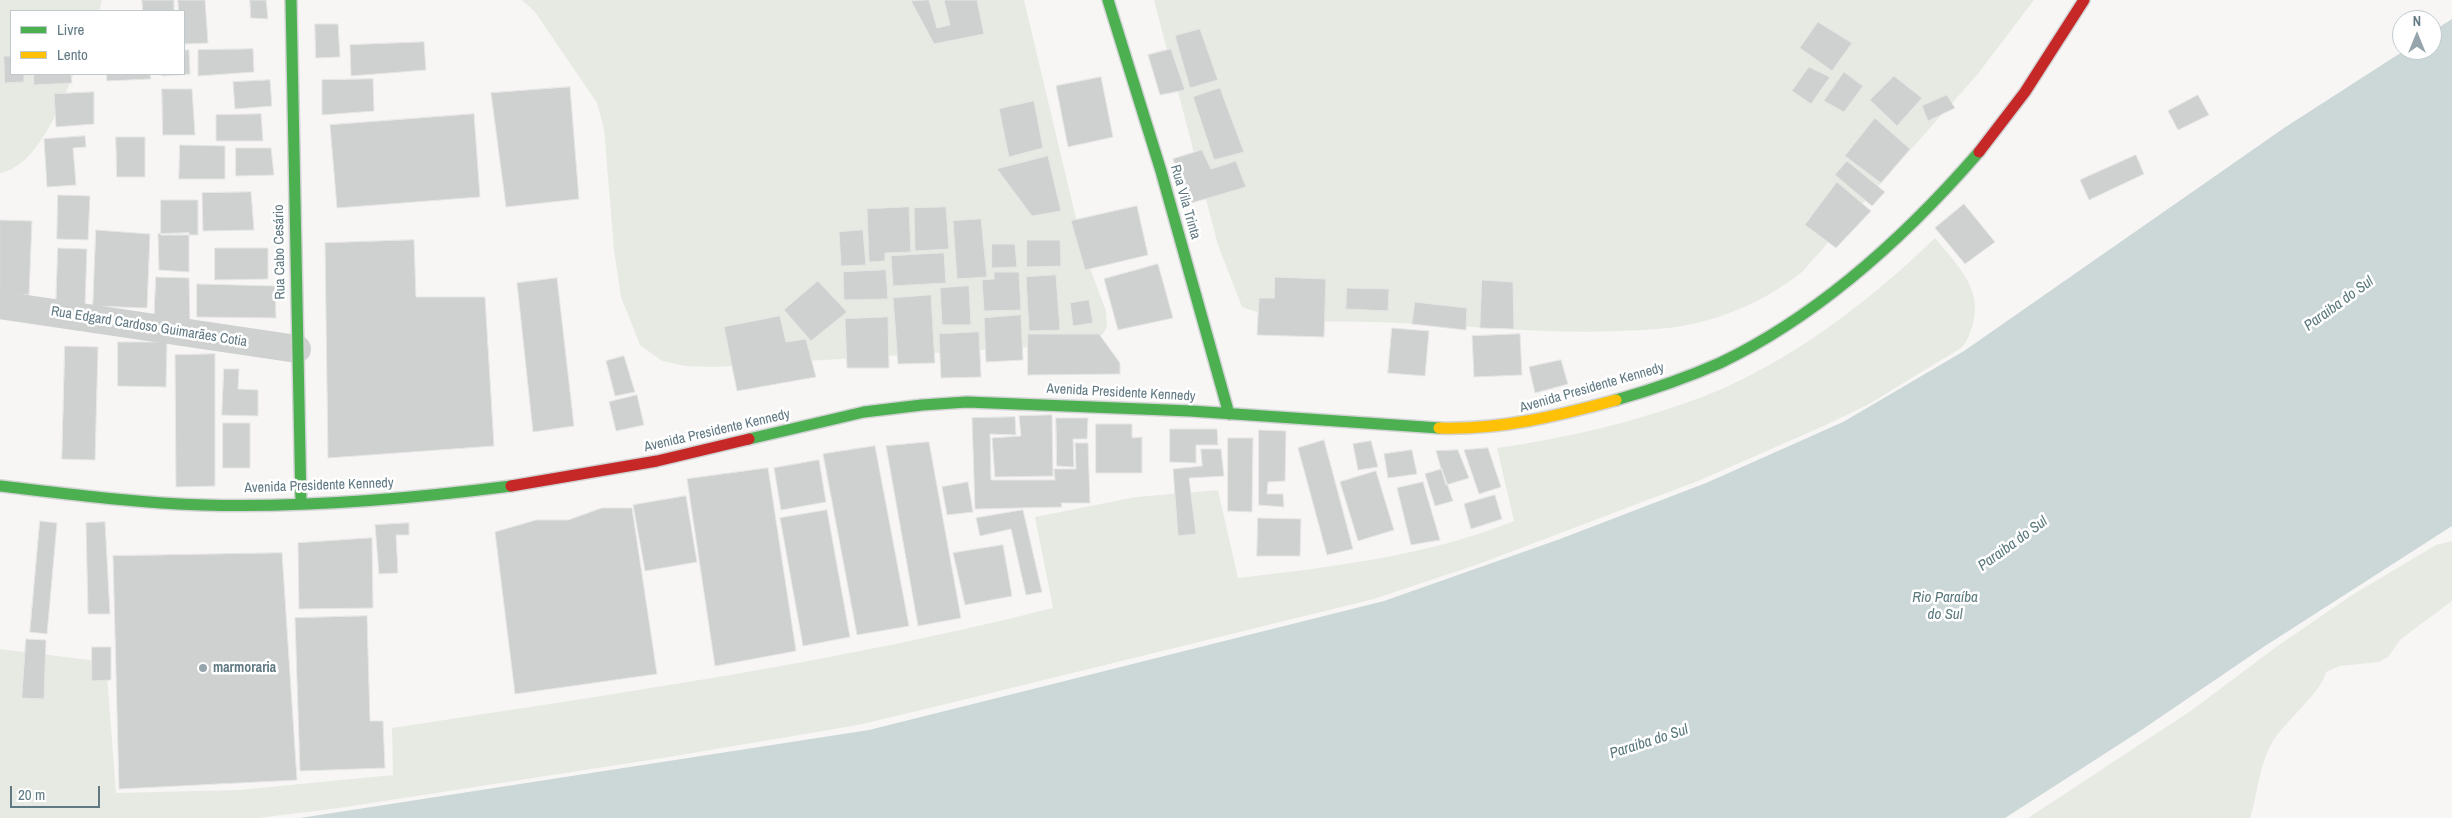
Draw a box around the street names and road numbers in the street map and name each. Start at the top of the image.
street label: Rua Vila Trinta [1166,163,1204,241]
street label: Rua Cabo Cesário [271,204,289,300]
street label: Rua Edgard Cardoso Guimarães Cotia [50,303,248,351]
street label: Avenida Presidente Kennedy [1518,359,1666,417]
street label: Avenida Presidente Kennedy [1046,381,1196,405]
street label: Avenida Presidente Kennedy [642,406,792,456]
street label: Avenida Presidente Kennedy [244,475,394,497]

